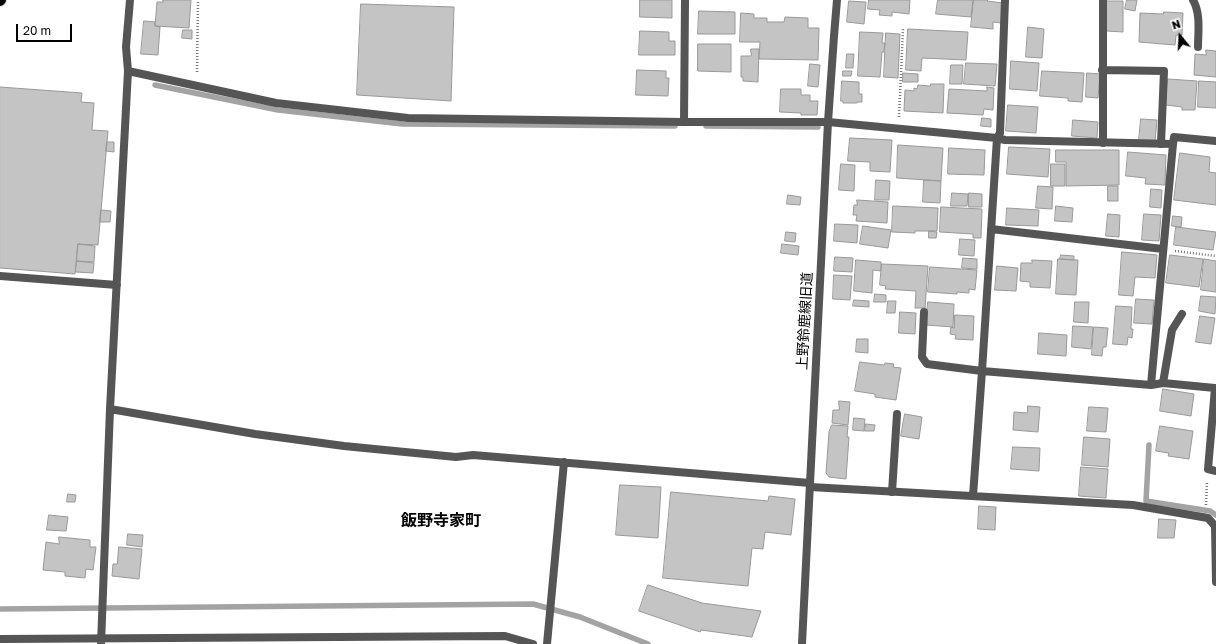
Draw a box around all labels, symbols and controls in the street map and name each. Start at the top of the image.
scale bar [18,16,74,42]
north arrow [1160,16,1200,56]
text: N [1170,17,1182,32]
text: 20 m [23,23,51,38]
street label: 上野鈴鹿線旧道 [794,272,816,370]
district label: 飯野寺家町 [401,511,481,531]

